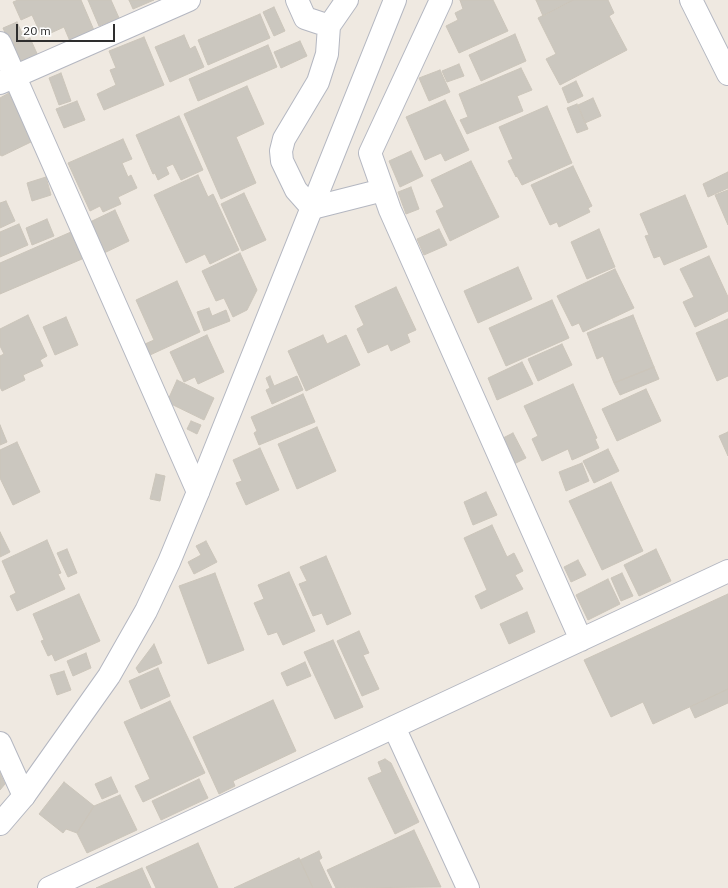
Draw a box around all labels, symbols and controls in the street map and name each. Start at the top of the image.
scale bar [18,16,117,42]
text: 20 m [23,23,51,38]

